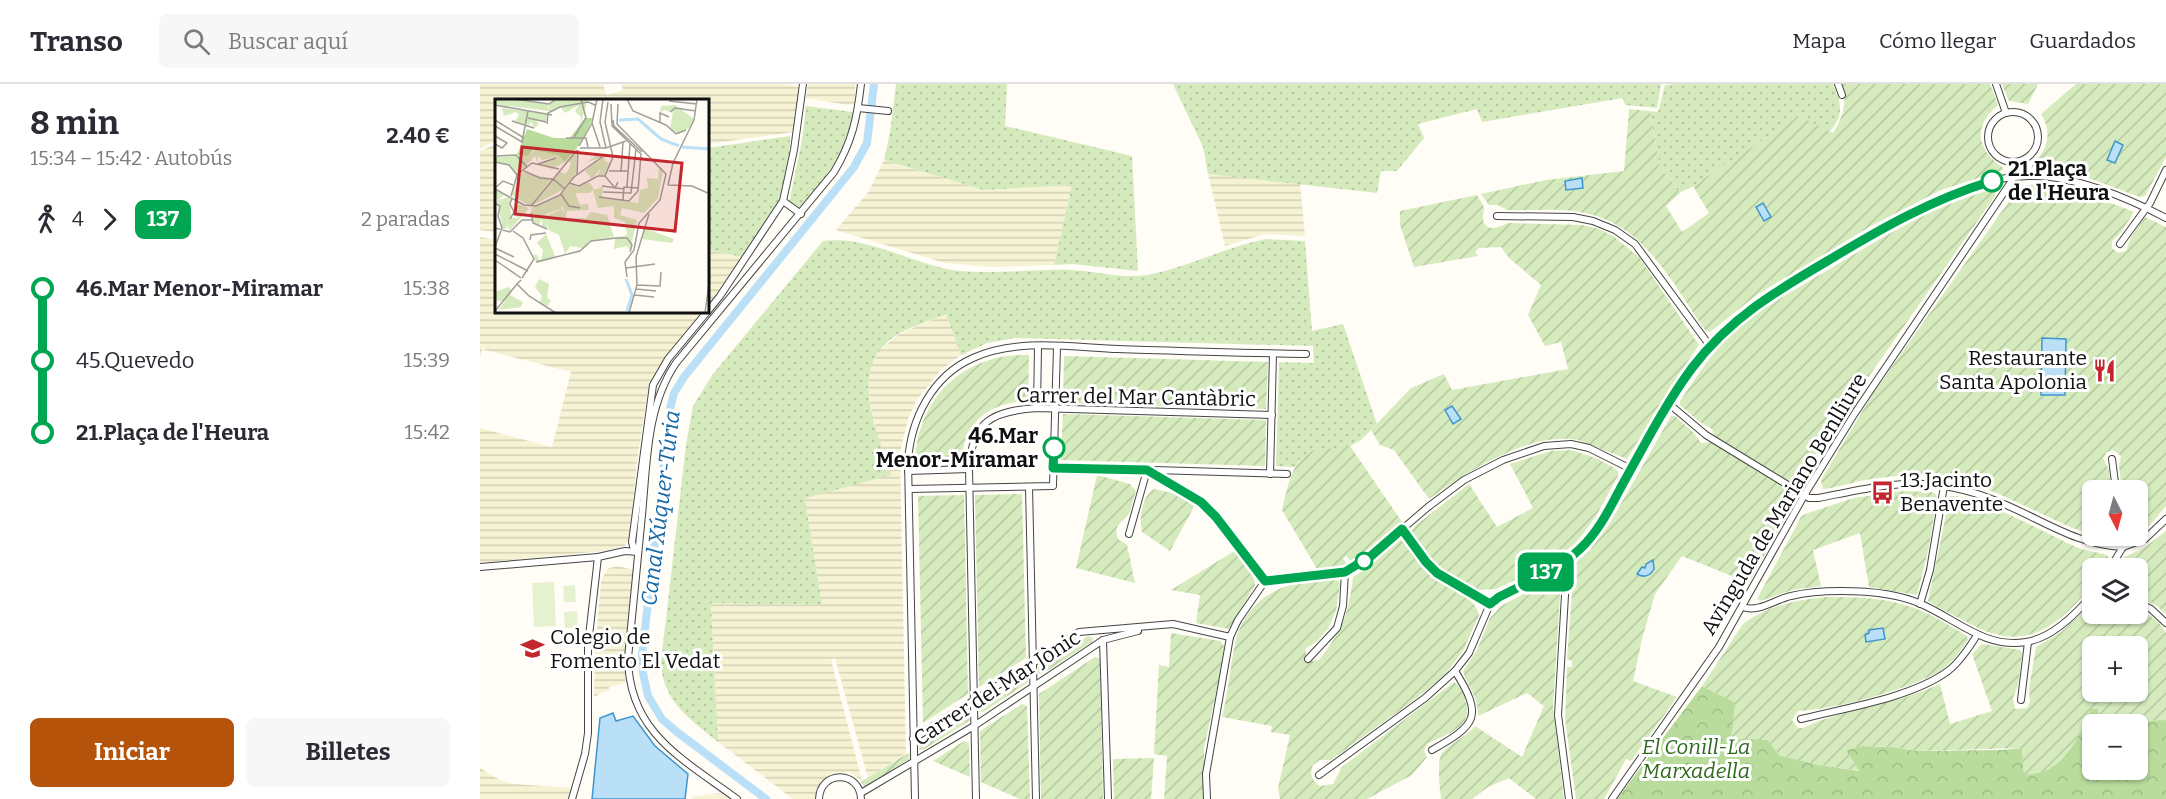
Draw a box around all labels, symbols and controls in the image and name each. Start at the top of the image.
search box [159,14,579,68]
text: Transo [30,25,123,58]
icon: search [180,25,213,58]
text: Buscar aquí [228,28,348,55]
text: Mapa [1792,28,1846,54]
text: Cómo llegar [1879,28,1996,54]
text: Guardados [2029,28,2136,54]
inset map [495,99,710,314]
text: 8 min [30,103,119,143]
text: 2.40 € [386,122,450,149]
text: 15:34 – 15:42 · Autobús [30,146,232,170]
place label: 21.Plaça de l'Heura [2008,156,2110,206]
marker: 21.Plaça de l'Heura [1981,170,2003,192]
icon: walk [30,203,63,236]
icon: forward [93,203,126,236]
text: 137 [147,206,179,232]
text: 4 [72,207,84,231]
text: 2 paradas [361,207,450,231]
text: 46.Mar Menor-Miramar [76,275,323,302]
text: 15:38 [404,276,450,300]
place label: Restaurante Santa Apolonia [1939,345,2088,395]
text: 45.Quevedo [76,347,194,374]
text: 15:39 [404,348,450,372]
restaurant icon: Restaurante Santa Apolonia [2092,357,2118,383]
street label: Avinguda de Mariano Benlliure [1695,368,1873,640]
street label: Carrer del Mar Cantàbric [1016,382,1256,412]
water label: Canal Xúquer-Túria [635,409,686,607]
text: 21.Plaça de l'Heura [76,419,269,446]
text: 15:42 [404,420,450,444]
place label: 46.Mar Menor-Miramar [876,423,1038,473]
marker: 46.Mar Menor-Miramar [1043,437,1065,459]
place label: 13.Jacinto Benavente [1900,467,2003,517]
bus stop icon: 13.Jacinto Benavente [1869,479,1895,505]
north arrow [2082,480,2148,546]
map controls [2082,480,2148,780]
unlabelled marker [1355,552,1373,570]
line badge: 137 [1512,552,1580,592]
button: layers [2082,558,2148,624]
text: 137 [1530,559,1562,585]
place label: Colegio de Fomento El Vedat [550,624,721,674]
street label: Carrer del Mar Jònic [909,624,1086,752]
school or university icon: Colegio de Fomento El Vedat [519,636,545,662]
button: + [2082,636,2148,702]
button: − [2082,714,2148,780]
button: Iniciar [30,718,234,787]
button: Billetes [246,718,450,787]
park label: El Conill-La Marxadella [1642,734,1750,784]

